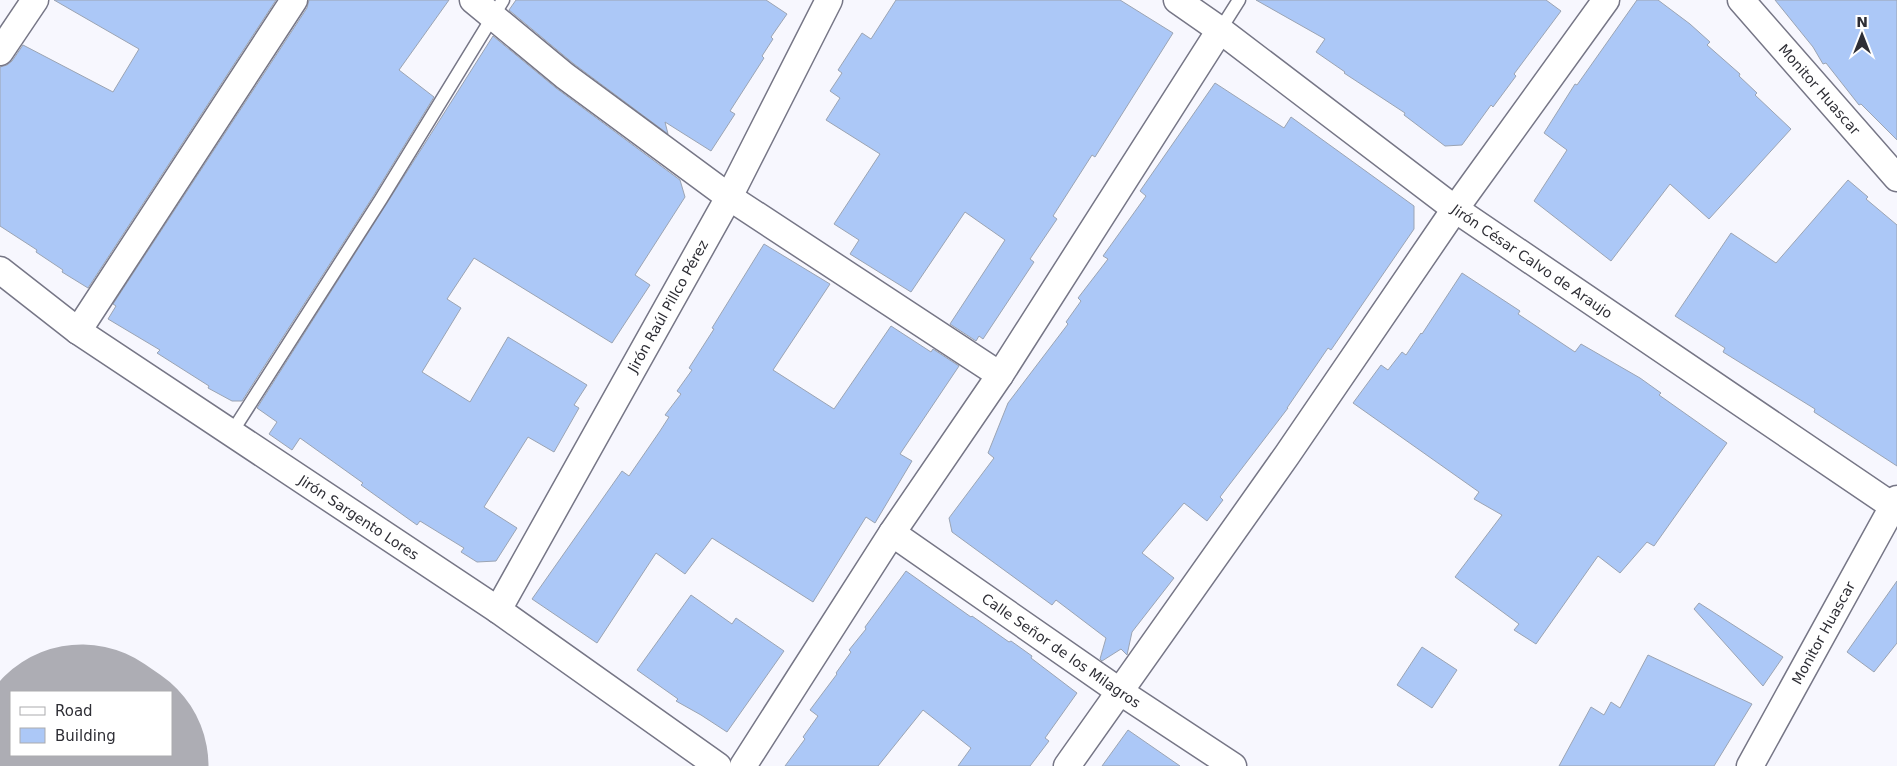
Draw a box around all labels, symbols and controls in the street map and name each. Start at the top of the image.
north arrow [1837,10,1887,60]
text: N [1856,14,1868,30]
street label: Monitor Huascar [1775,41,1864,138]
street label: Jirón César Calvo de Araujo [1448,201,1615,321]
street label: Jirón Raúl Pillco Pérez [624,237,711,376]
street label: Jirón Sargento Lores [295,471,422,563]
street label: Monitor Huascar [1789,578,1858,687]
street label: Calle Señor de los Milagros [979,590,1144,711]
legend [10,691,172,756]
text: Road [55,702,93,720]
text: Building [55,727,116,745]

